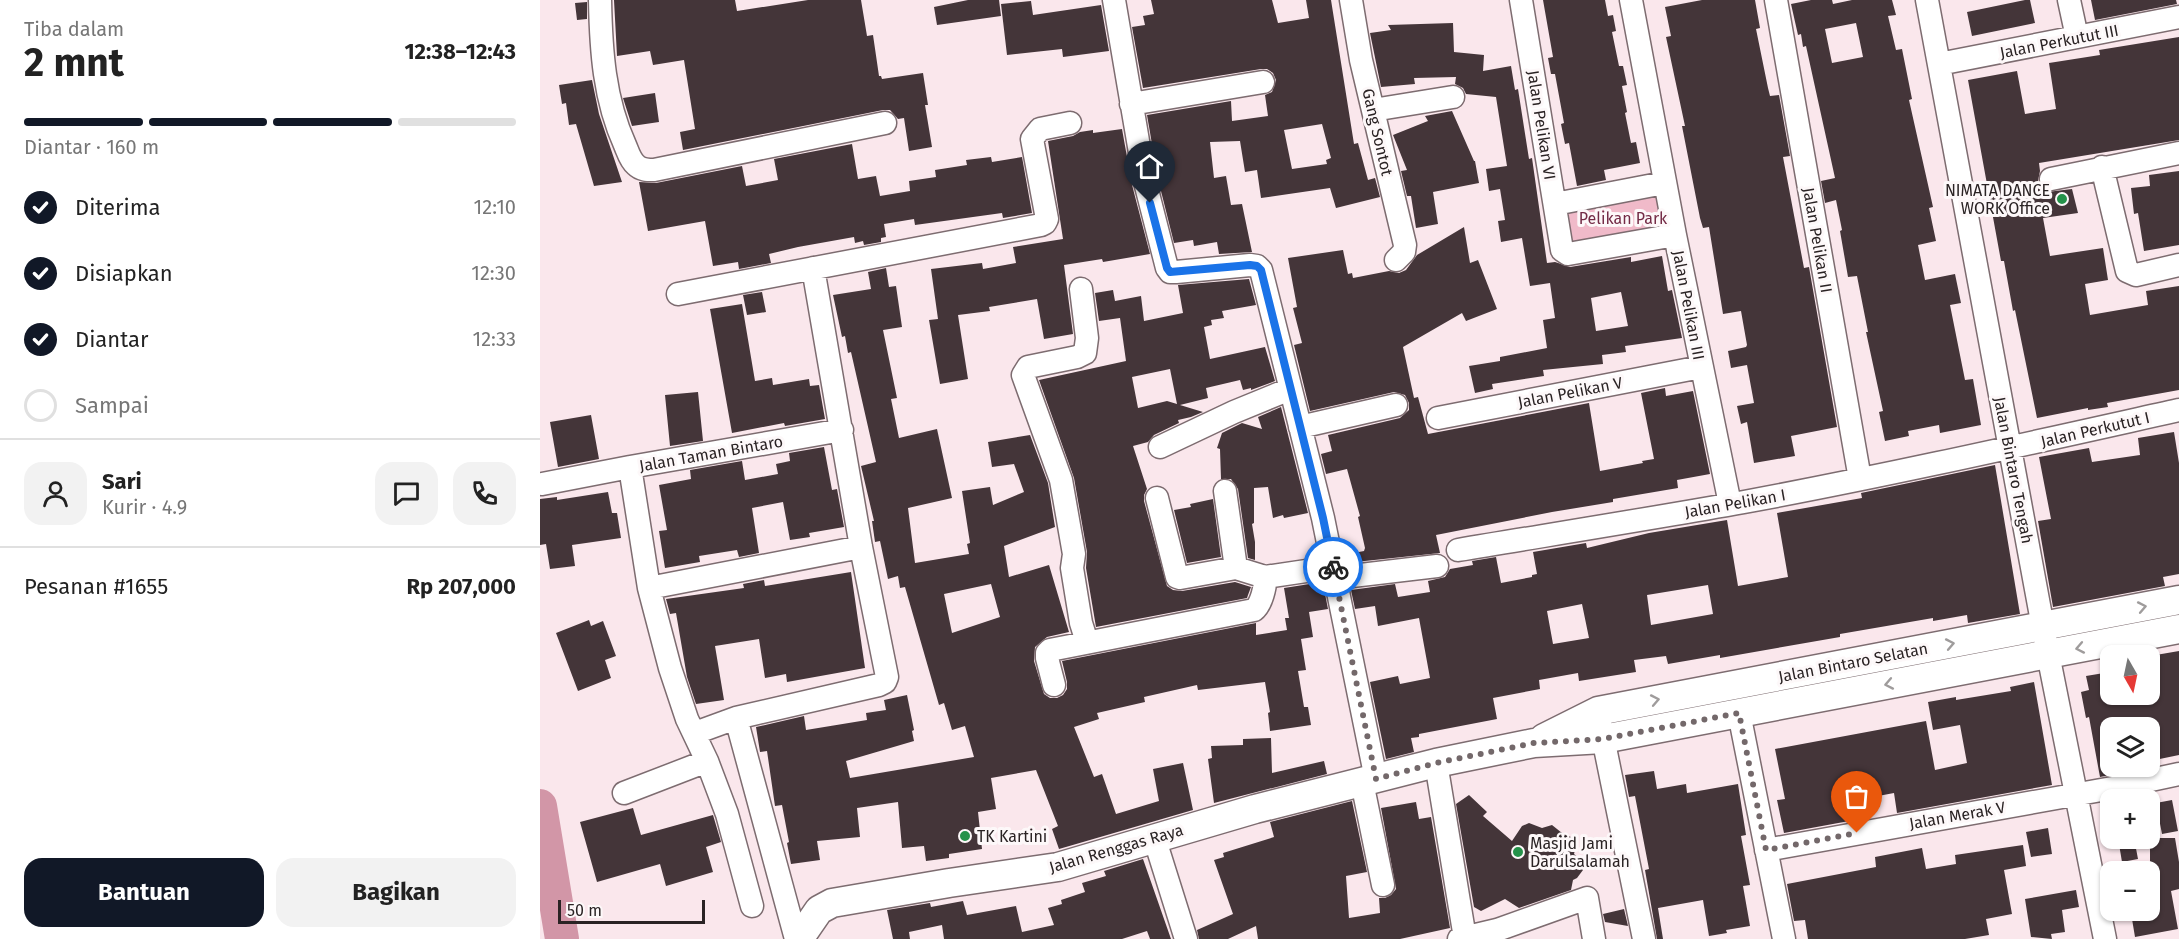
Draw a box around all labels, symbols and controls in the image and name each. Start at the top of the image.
text: Tiba dalam [24,17,124,41]
street label: Jalan Perkutut III [1998,21,2120,62]
text: 12:38–12:43 [404,38,516,65]
text: 2 mnt [24,40,124,86]
street label: Jalan Pelikan VI [1523,69,1560,181]
street label: Gang Sontot [1358,87,1397,178]
text: Diantar · 160 m [24,135,159,159]
pin [1124,141,1175,203]
icon: home [1133,150,1166,183]
place label: NIMATA DANCE WORK Office [1945,181,2050,218]
street label: Jalan Pelikan II [1799,186,1836,294]
icon: check [24,191,57,224]
marker: NIMATA DANCE WORK Office [2055,192,2069,206]
text: Diterima [75,194,161,221]
text: 12:10 [474,195,516,219]
park label: Pelikan Park [1579,209,1668,228]
street label: Jalan Pelikan III [1669,249,1708,362]
icon: check [24,257,57,290]
text: Disiapkan [75,260,173,287]
text: 12:30 [471,261,516,285]
icon: check [24,323,57,356]
text: Diantar [75,326,148,353]
text: 12:33 [473,327,516,351]
street label: Jalan Pelikan V [1516,373,1624,412]
text: Sampai [75,392,149,419]
street label: Jalan Bintaro Tengah [1990,395,2037,545]
street label: Jalan Perkutut I [2039,408,2151,451]
street label: Jalan Taman Bintaro [638,431,784,475]
button: person [24,462,87,525]
button: chat [375,462,438,525]
button: phone [453,462,516,525]
text: Sari [102,468,142,495]
street label: Jalan Pelikan I [1683,485,1787,522]
text: Kurir · 4.9 [102,495,187,519]
courier [1303,537,1363,597]
icon: bike [1317,551,1350,584]
text: Pesanan #1655 [24,573,168,600]
text: Rp 207,000 [406,573,516,600]
one-way arrow [2137,602,2146,614]
one-way arrow [1945,638,1955,651]
street label: Jalan Bintaro Selatan [1777,639,1930,686]
one-way arrow [2076,641,2086,654]
north arrow [2100,645,2160,705]
map controls [2100,645,2160,921]
one-way arrow [1884,677,1894,690]
one-way arrow [1650,694,1660,707]
button: layers [2100,717,2160,777]
pin [1831,771,1882,833]
icon: bag [1840,780,1873,813]
button: + [2100,789,2160,849]
street label: Jalan Merak V [1908,798,2007,833]
street label: Jalan Renggas Raya [1047,820,1185,877]
place label: TK Kartini [977,827,1047,846]
marker: TK Kartini [958,829,972,843]
place label: Masjid Jami Darulsalamah [1530,834,1630,871]
marker: Masjid Jami Darulsalamah [1511,845,1525,859]
button: Bantuan [24,858,264,927]
button: Bagikan [276,858,516,927]
button: − [2100,861,2160,921]
scale bar [558,897,705,924]
text: 50 m [567,901,602,920]

